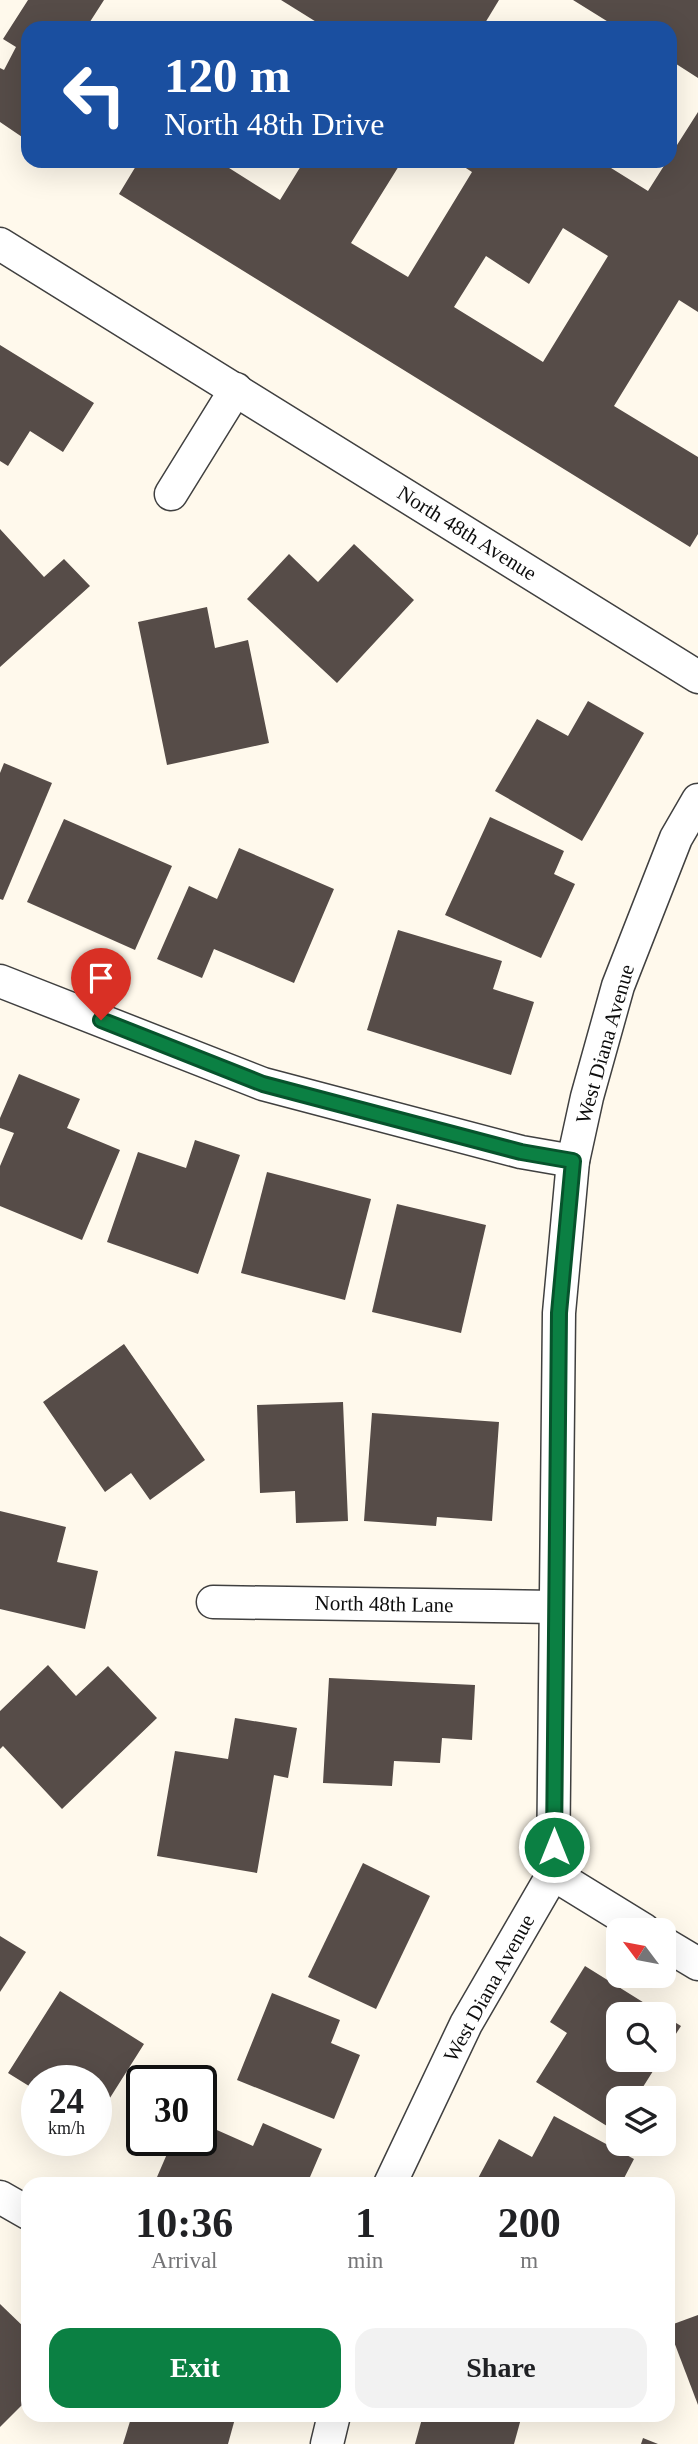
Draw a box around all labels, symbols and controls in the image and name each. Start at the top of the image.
text: 120 m [164,48,291,103]
icon: left [49,49,140,140]
text: North 48th Drive [164,106,384,142]
street label: North 48th Avenue [393,481,541,585]
pin [71,948,131,1020]
icon: arrive [82,959,120,997]
street label: West Diana Avenue [571,962,639,1126]
street label: North 48th Lane [314,1591,454,1617]
position arrow [517,1810,591,1884]
street label: West Diana Avenue [439,1910,539,2066]
north arrow [606,1918,676,1988]
map controls [606,1918,676,2156]
button: search [606,2002,676,2072]
speed limit sign: 30 [126,2065,217,2156]
text: 24 [49,2082,84,2121]
button: layers [606,2086,676,2156]
text: km/h [48,2118,85,2138]
text: 10:36 [135,2200,233,2246]
text: 1 [355,2200,376,2246]
text: 200 [498,2200,561,2246]
text: Arrival [151,2248,218,2273]
text: min [348,2248,383,2273]
text: m [520,2248,538,2273]
button: Exit [49,2328,341,2408]
button: Share [355,2328,647,2408]

